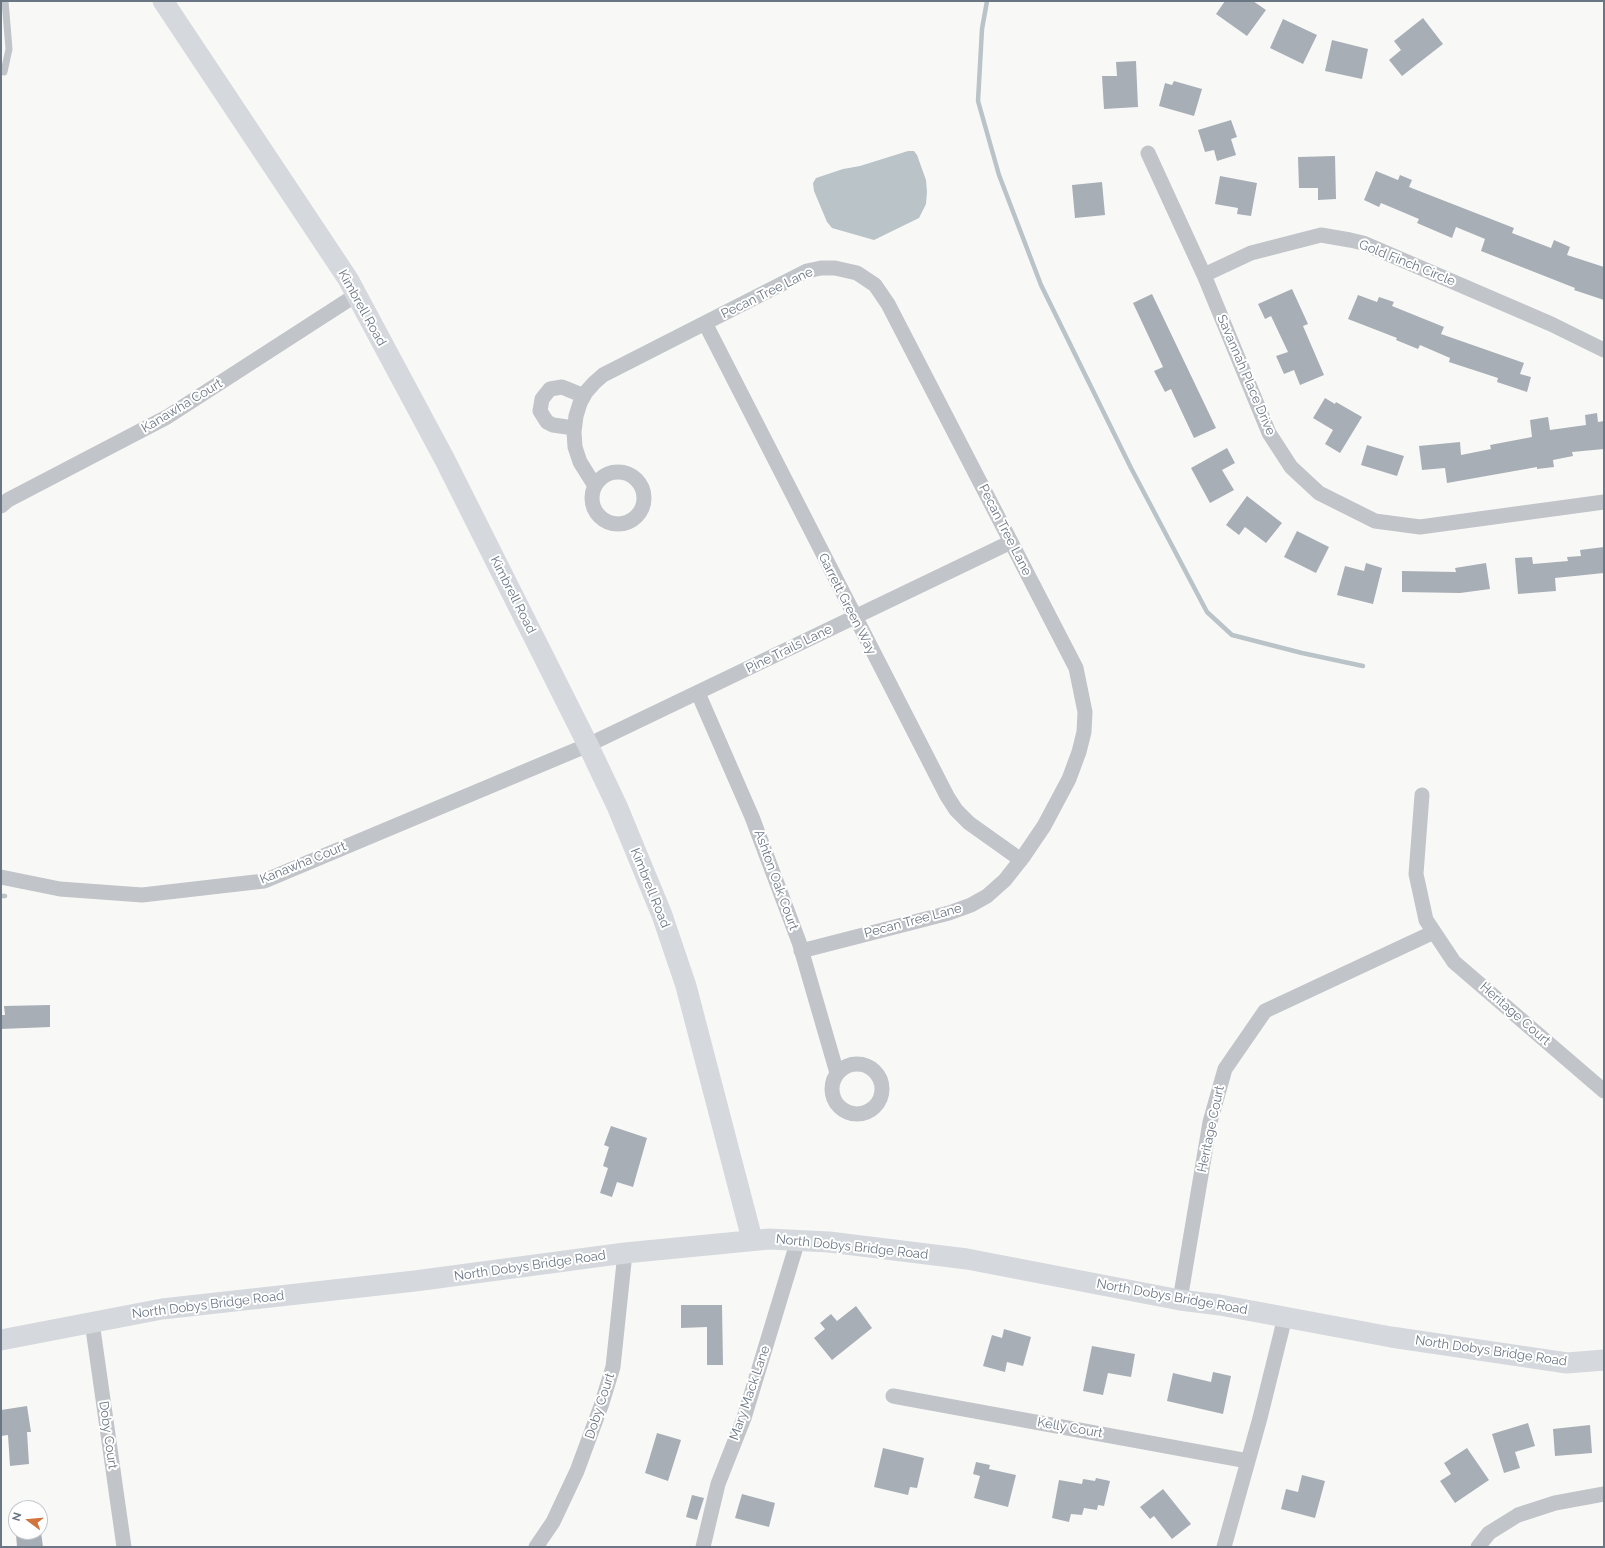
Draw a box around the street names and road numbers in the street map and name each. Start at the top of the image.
street label: Gold Finch Circle [1357,237,1457,289]
street label: Pecan Tree Lane [719,264,815,322]
street label: Kimbrell Road [335,267,389,349]
street label: Savannah Place Drive [1214,312,1278,438]
street label: Kanawha Court [139,376,225,436]
street label: Pecan Tree Lane [975,482,1035,578]
street label: Garrett Green Way [815,551,879,657]
street label: Kimbrell Road [487,554,539,636]
street label: Pine Trails Lane [743,621,835,677]
street label: Ashton Oak Court [751,828,801,932]
street label: Kanawha Court [258,839,348,887]
street label: Kimbrell Road [627,846,673,930]
street label: Pecan Tree Lane [863,900,963,942]
street label: Heritage Court [1477,979,1553,1049]
street label: Heritage Court [1194,1084,1228,1174]
street label: North Dobys Bridge Road [775,1231,929,1263]
street label: North Dobys Bridge Road [453,1248,607,1284]
street label: North Dobys Bridge Road [1095,1276,1249,1318]
street label: North Dobys Bridge Road [131,1288,285,1322]
street label: North Dobys Bridge Road [1414,1333,1568,1369]
street label: Mary Mack Lane [727,1344,773,1442]
street label: Doby Court [582,1371,618,1441]
street label: Doby Court [96,1400,120,1470]
street label: Kelly Court [1036,1415,1104,1441]

